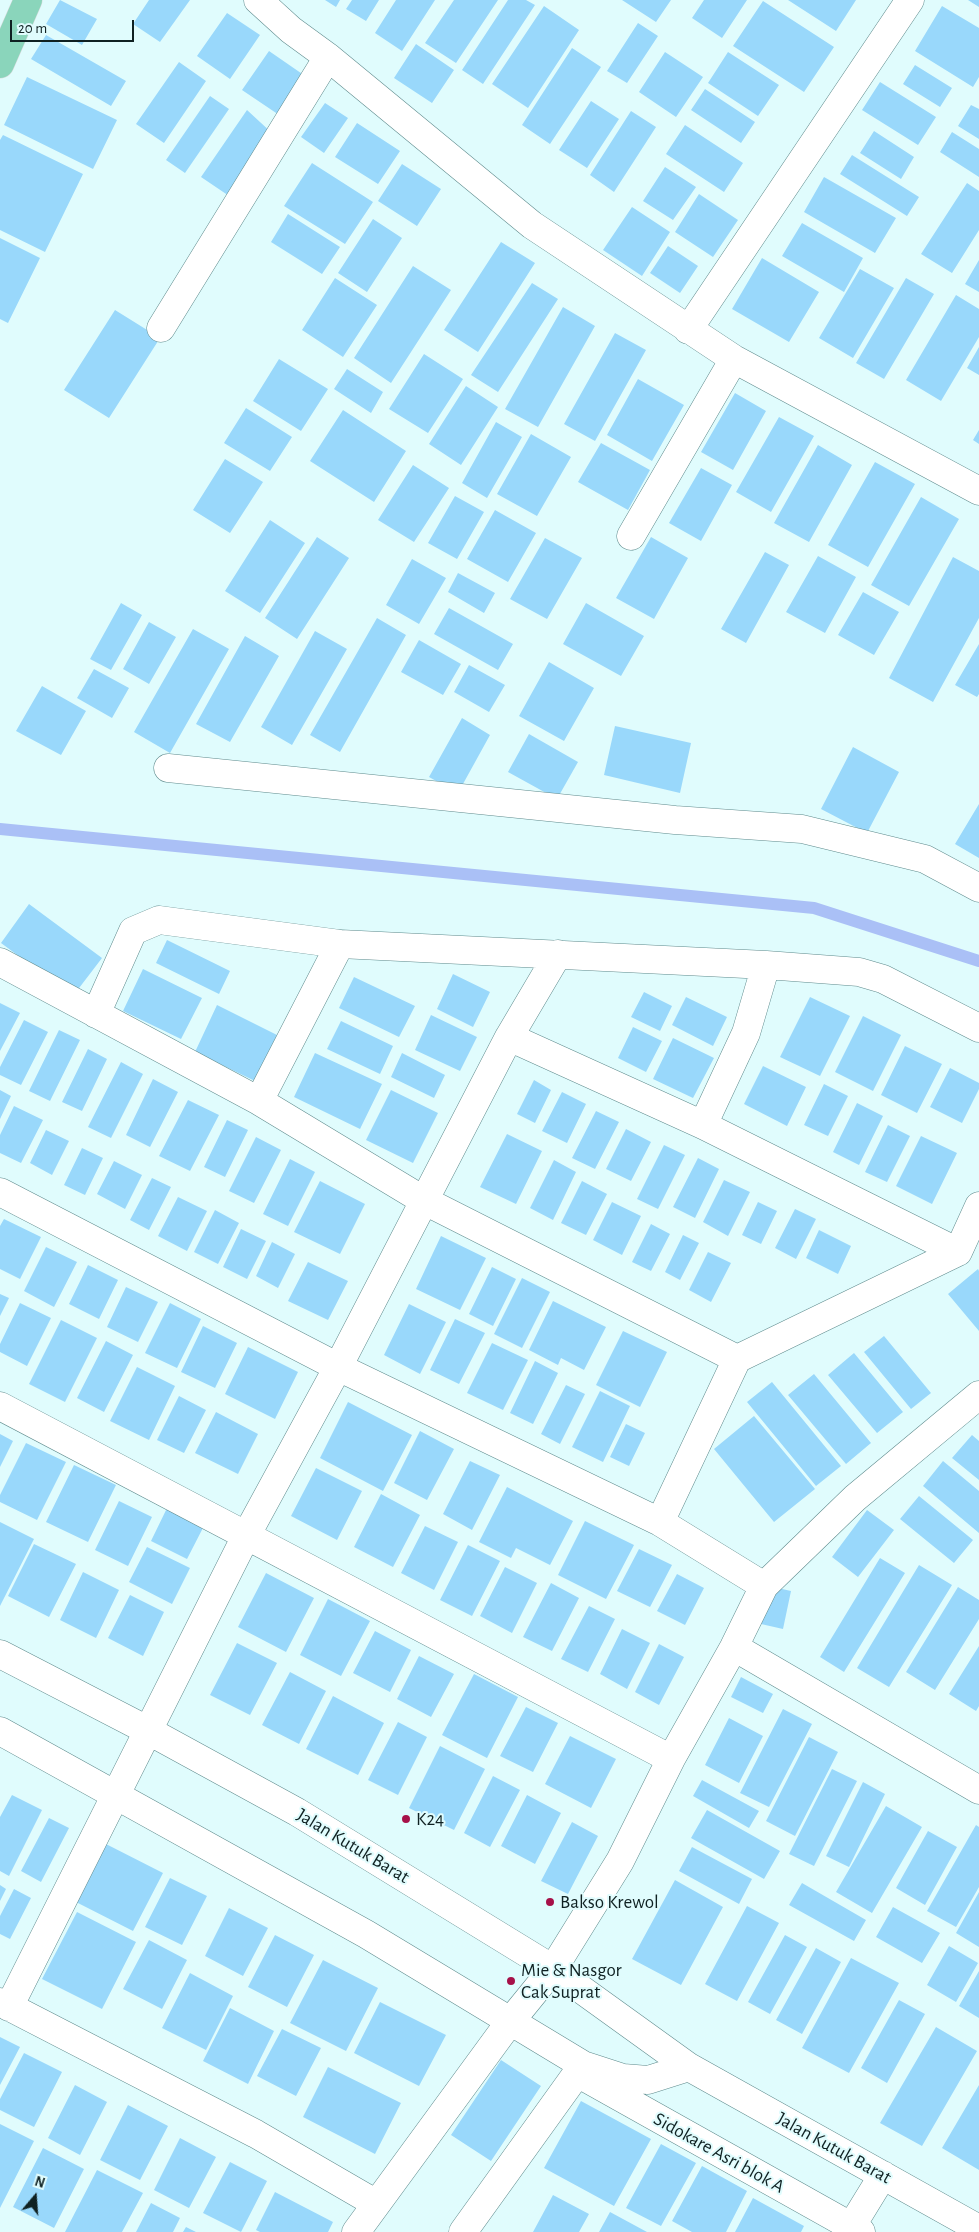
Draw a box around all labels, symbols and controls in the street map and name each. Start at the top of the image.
scale bar [12,10,136,42]
text: 20 m [18,21,47,36]
street label: Jalan Kutuk Barat [293,1803,413,1889]
place label: K24 [416,1808,444,1830]
marker: K24 [400,1813,412,1825]
place label: Bakso Krewol [560,1891,659,1913]
marker: Bakso Krewol [544,1896,556,1908]
place label: Mie & Nasgor Cak Suprat [521,1959,622,2003]
marker: Mie & Nasgor Cak Suprat [505,1975,517,1987]
street label: Jalan Kutuk Barat [773,2107,895,2189]
street label: Sidokare Asri blok A [650,2108,788,2198]
north arrow [10,2172,60,2222]
text: N [33,2175,46,2191]

